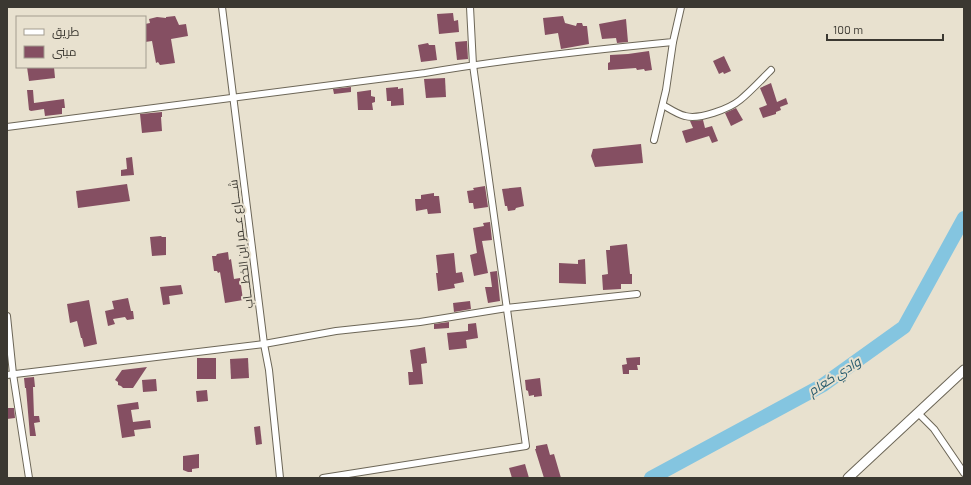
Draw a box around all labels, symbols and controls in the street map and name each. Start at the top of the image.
legend [16,16,146,68]
scale bar [827,16,943,42]
text: 100 m [833,22,863,36]
text: طريق [52,24,80,39]
text: مبنى [52,44,77,59]
street label: شــــارع عــمر ابن الخطــــاب [225,179,257,309]
water label: وادي كعام [804,353,866,402]

